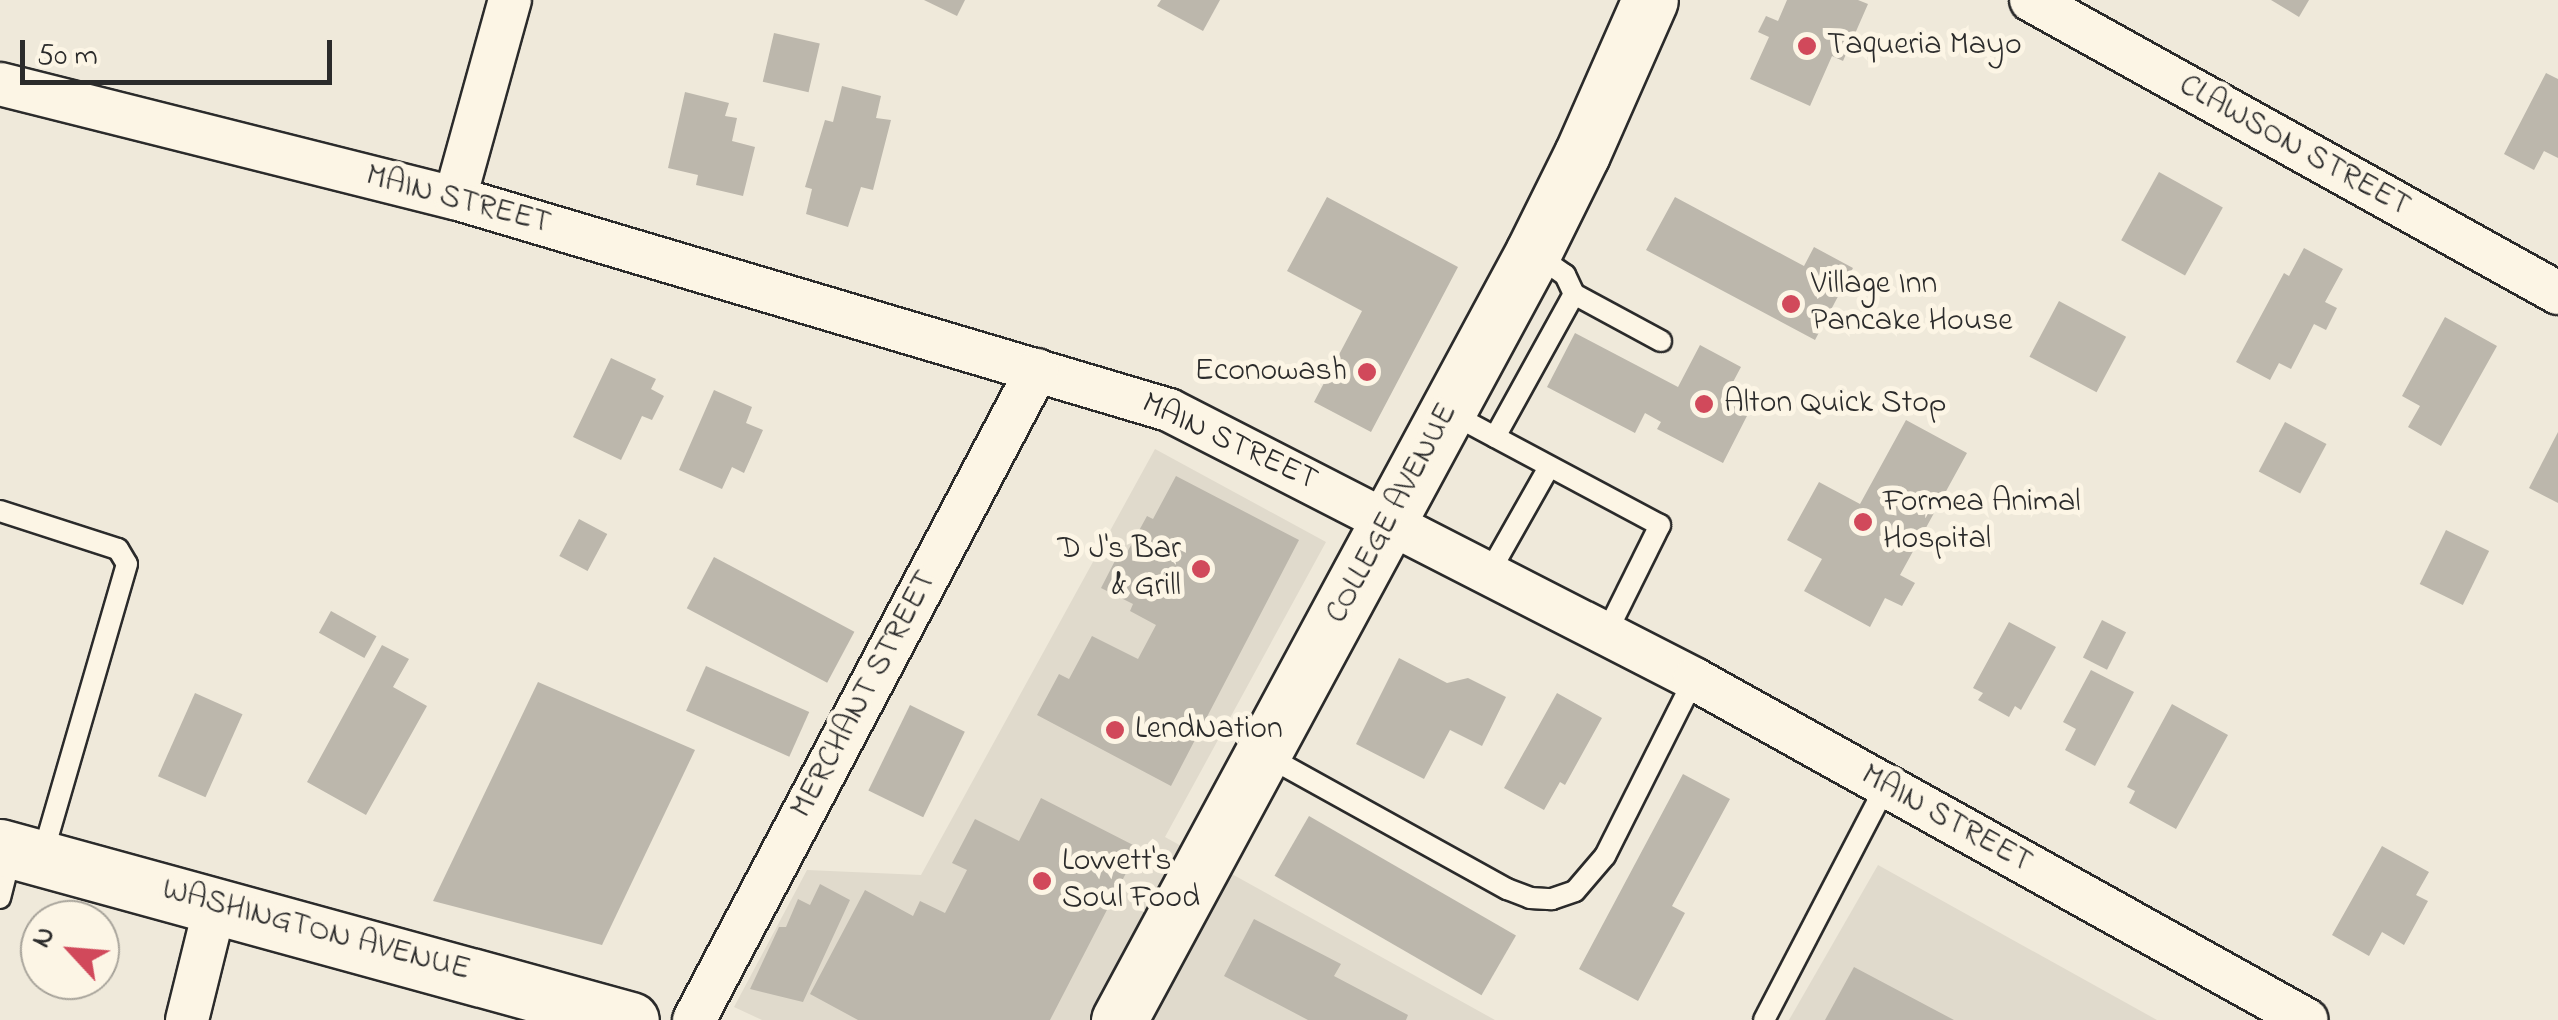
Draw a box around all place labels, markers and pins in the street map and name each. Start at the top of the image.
place label: Taqueria Mayo [1827,27,2022,65]
marker: Taqueria Mayo [1796,35,1818,57]
place label: Village Inn Pancake House [1811,267,2013,342]
marker: Village Inn Pancake House [1780,293,1802,315]
place label: Econowash [1195,353,1347,391]
marker: Econowash [1356,361,1378,383]
place label: Alton Quick Stop [1724,385,1946,423]
marker: Alton Quick Stop [1693,393,1715,415]
place label: Formea Animal Hospital [1883,485,2081,560]
marker: Formea Animal Hospital [1852,511,1874,533]
place label: D J's Bar & Grill [1058,532,1181,607]
marker: D J's Bar & Grill [1190,558,1212,580]
place label: LendNation [1135,711,1283,749]
marker: LendNation [1104,719,1126,741]
place label: Lovvett's Soul Food [1062,844,1200,919]
marker: Lovvett's Soul Food [1031,870,1053,892]

